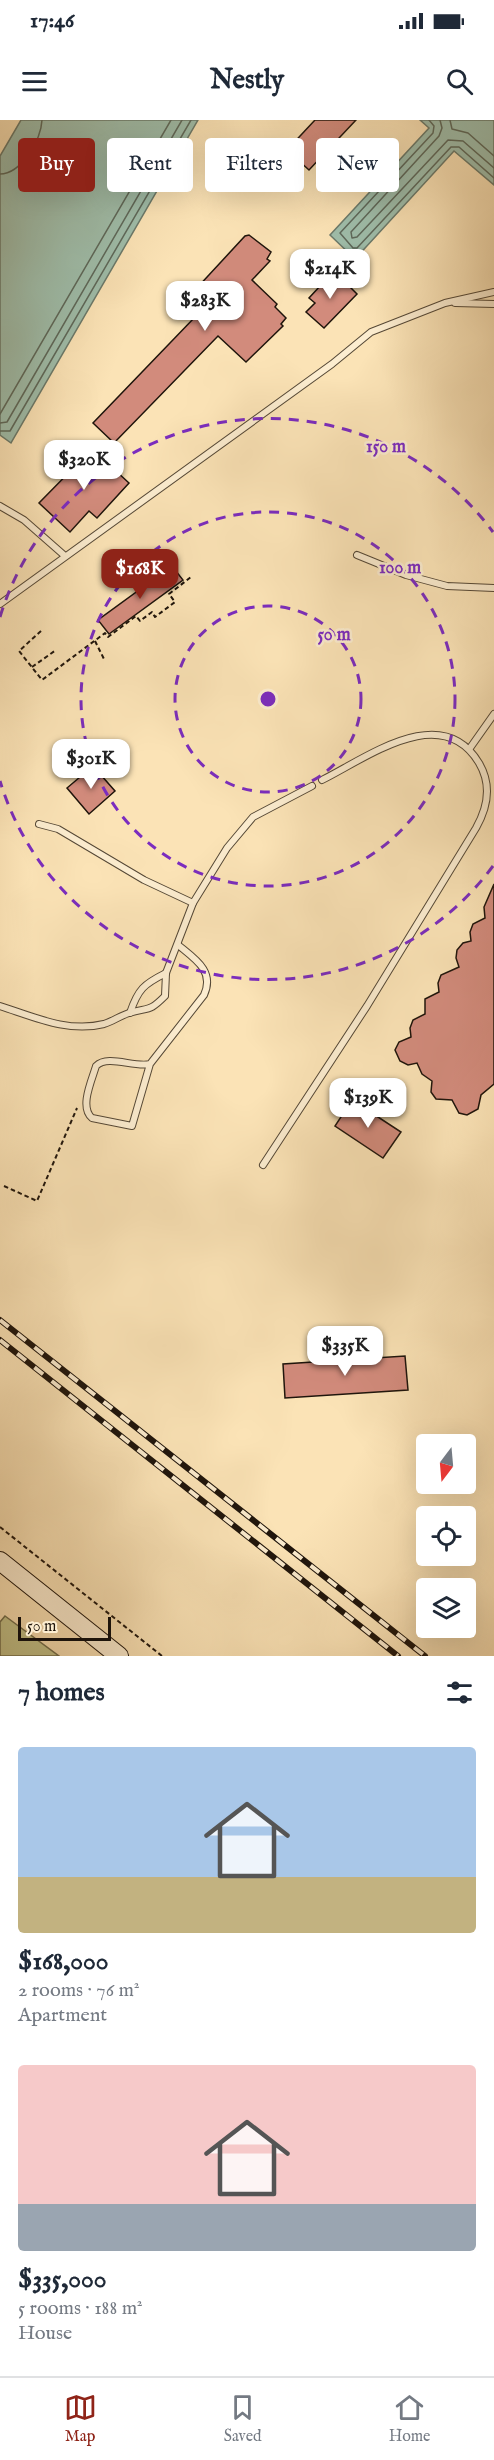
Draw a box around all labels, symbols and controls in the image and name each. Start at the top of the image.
text: 17:46 [30,7,74,35]
text: Nestly [210,64,284,98]
icon: menu [18,65,51,98]
icon: search [443,65,476,98]
chip: Buy [18,138,95,192]
chip: Rent [107,138,193,192]
chip: Filters [205,138,304,192]
chip: New [316,138,399,192]
pin: $214K [288,249,372,300]
text: $214K [304,256,356,281]
pin: $283K [163,281,247,332]
text: $283K [180,288,230,313]
text: 150 m [366,436,406,459]
pin: $320K [42,440,126,491]
text: $320K [58,447,110,472]
pin: $168K [98,549,182,600]
text: $168K [115,556,165,581]
text: 100 m [379,557,421,580]
text: 50 m [317,624,351,647]
centre of rings [258,689,278,709]
pin: $301K [49,739,133,790]
text: $301K [66,746,116,771]
pin: $139K [326,1078,410,1129]
text: $139K [343,1085,393,1110]
pin: $335K [303,1326,387,1377]
text: $335K [321,1333,369,1358]
north arrow [416,1434,476,1494]
map controls [416,1434,476,1638]
button: locate [416,1506,476,1566]
button: layers [416,1578,476,1638]
scale bar [18,1614,111,1642]
text: 50 m [27,1617,56,1637]
text: 7 homes [18,1676,105,1709]
icon: filters [443,1676,476,1709]
icon: home [193,1786,301,1894]
text: $168,000 [18,1945,108,1978]
text: 2 rooms · 76 m² [18,1978,139,2003]
text: Apartment [18,2003,107,2028]
icon: home [193,2104,301,2212]
text: $335,000 [18,2263,106,2296]
text: 5 rooms · 188 m² [18,2296,143,2321]
text: House [18,2321,72,2346]
tab: Map [64,2391,97,2447]
tab: Saved [224,2391,262,2447]
tab: Home [389,2391,430,2447]

